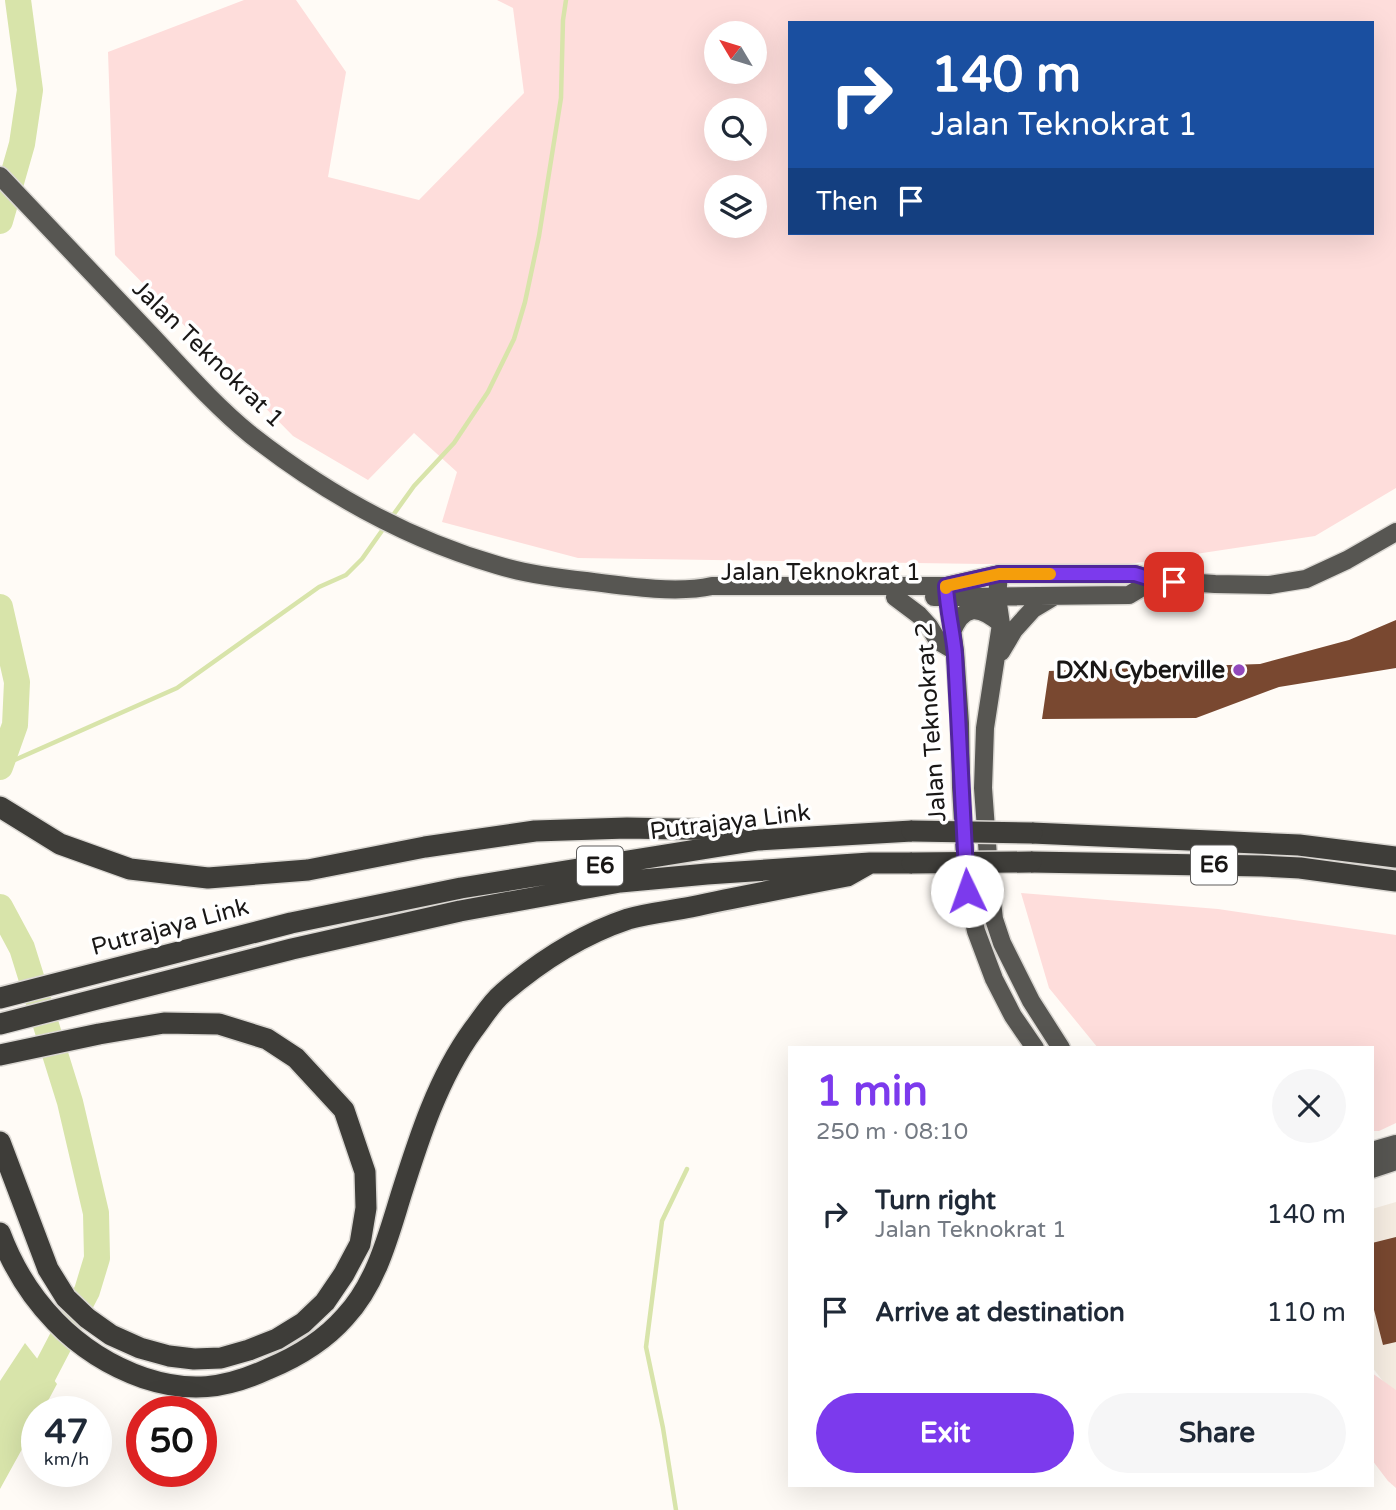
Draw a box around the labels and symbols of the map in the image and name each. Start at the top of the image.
north arrow [704,21,766,84]
street label: Jalan Teknokrat 1 [126,274,290,434]
pin [1144,552,1204,612]
street label: Jalan Teknokrat 1 [721,558,921,587]
street label: Jalan Teknokrat 2 [910,621,952,823]
place label: DXN Cyberville [1056,656,1225,685]
marker: DXN Cyberville [1231,662,1247,678]
street label: Putrajaya Link [648,798,812,846]
road number: E6 [577,846,623,886]
road number: E6 [1191,846,1237,884]
position arrow [930,854,1004,928]
street label: Putrajaya Link [88,892,252,962]
speed limit sign: 50 [126,1396,217,1487]

